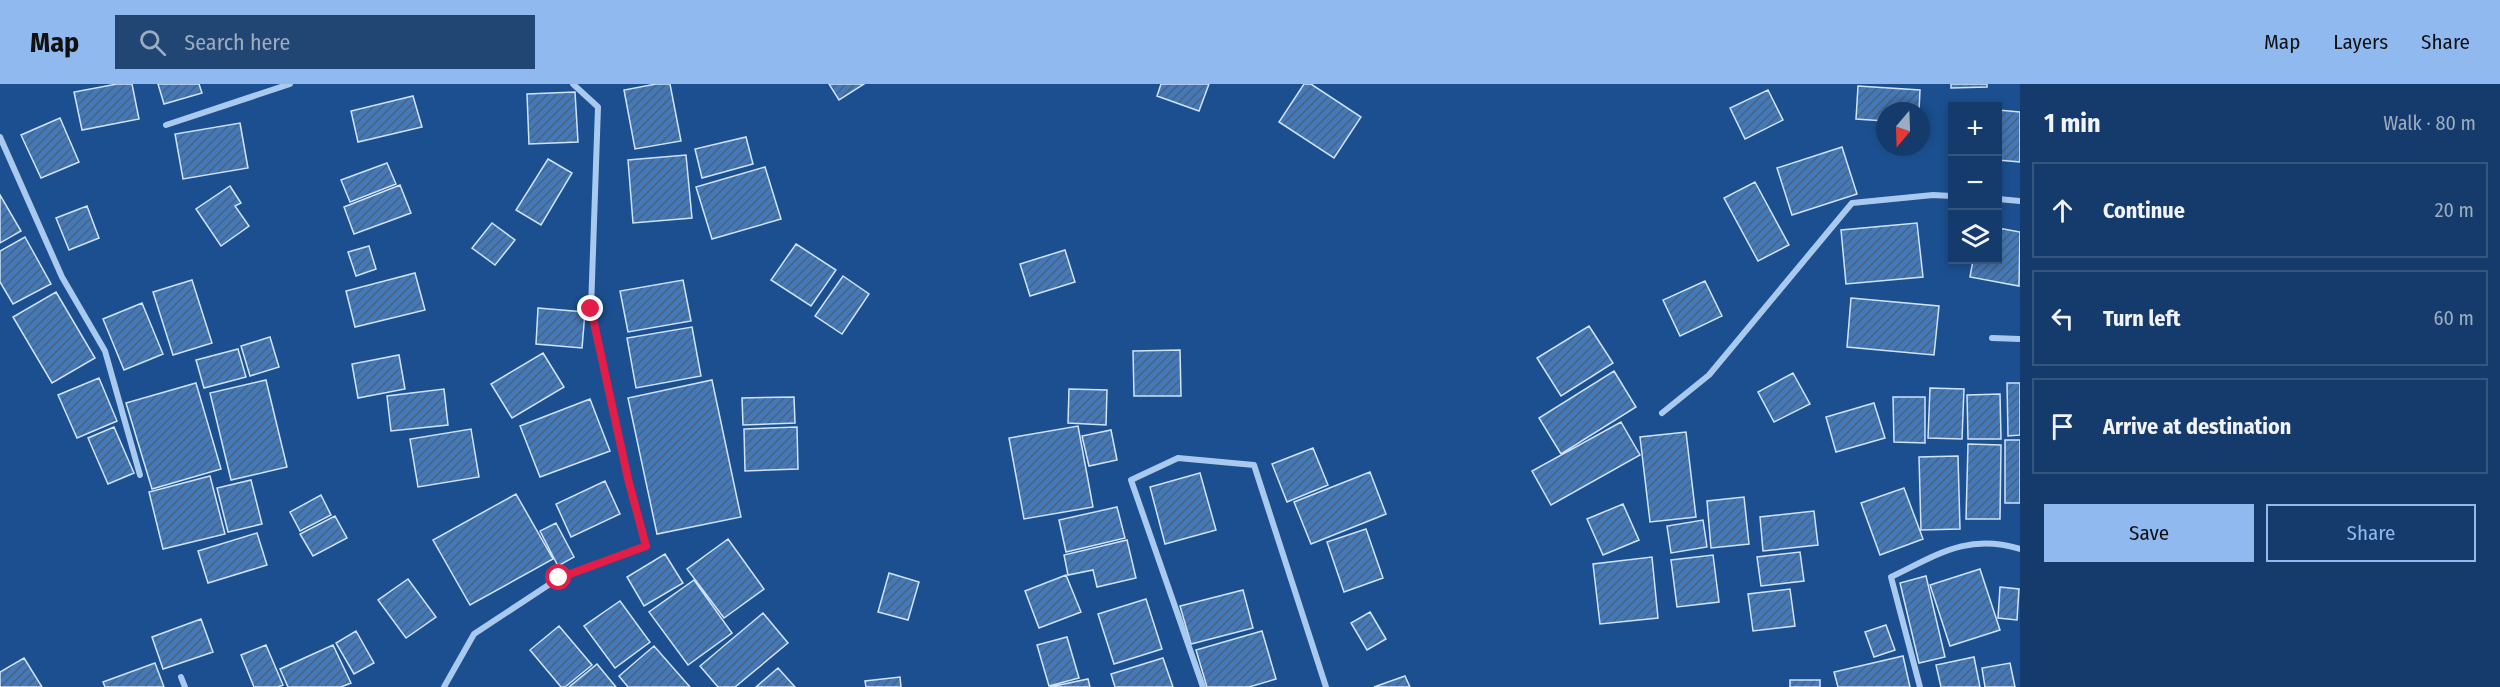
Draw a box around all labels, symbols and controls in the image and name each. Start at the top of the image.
search box [115,15,535,69]
text: Map [30,26,79,59]
icon: search [136,26,169,59]
text: Search here [184,29,290,56]
text: Map [2264,29,2300,55]
text: Layers [2333,29,2388,55]
text: Share [2421,29,2470,55]
north arrow [1876,102,1930,156]
map controls [1948,102,2002,264]
button: + [1948,102,2002,156]
text: 1 min [2044,108,2101,139]
text: Walk · 80 m [2383,111,2476,135]
button: − [1948,156,2002,210]
icon: ahead [2046,194,2079,227]
text: Continue [2103,197,2185,224]
text: 20 m [2435,198,2474,222]
button: layers [1948,210,2002,264]
route end [577,295,603,321]
icon: left [2046,302,2079,335]
text: Turn left [2103,305,2181,332]
text: 60 m [2434,306,2474,330]
icon: arrive [2046,410,2079,443]
text: Arrive at destination [2103,413,2291,440]
button: Save [2044,504,2254,562]
button: Share [2266,504,2476,562]
route start [545,564,571,590]

